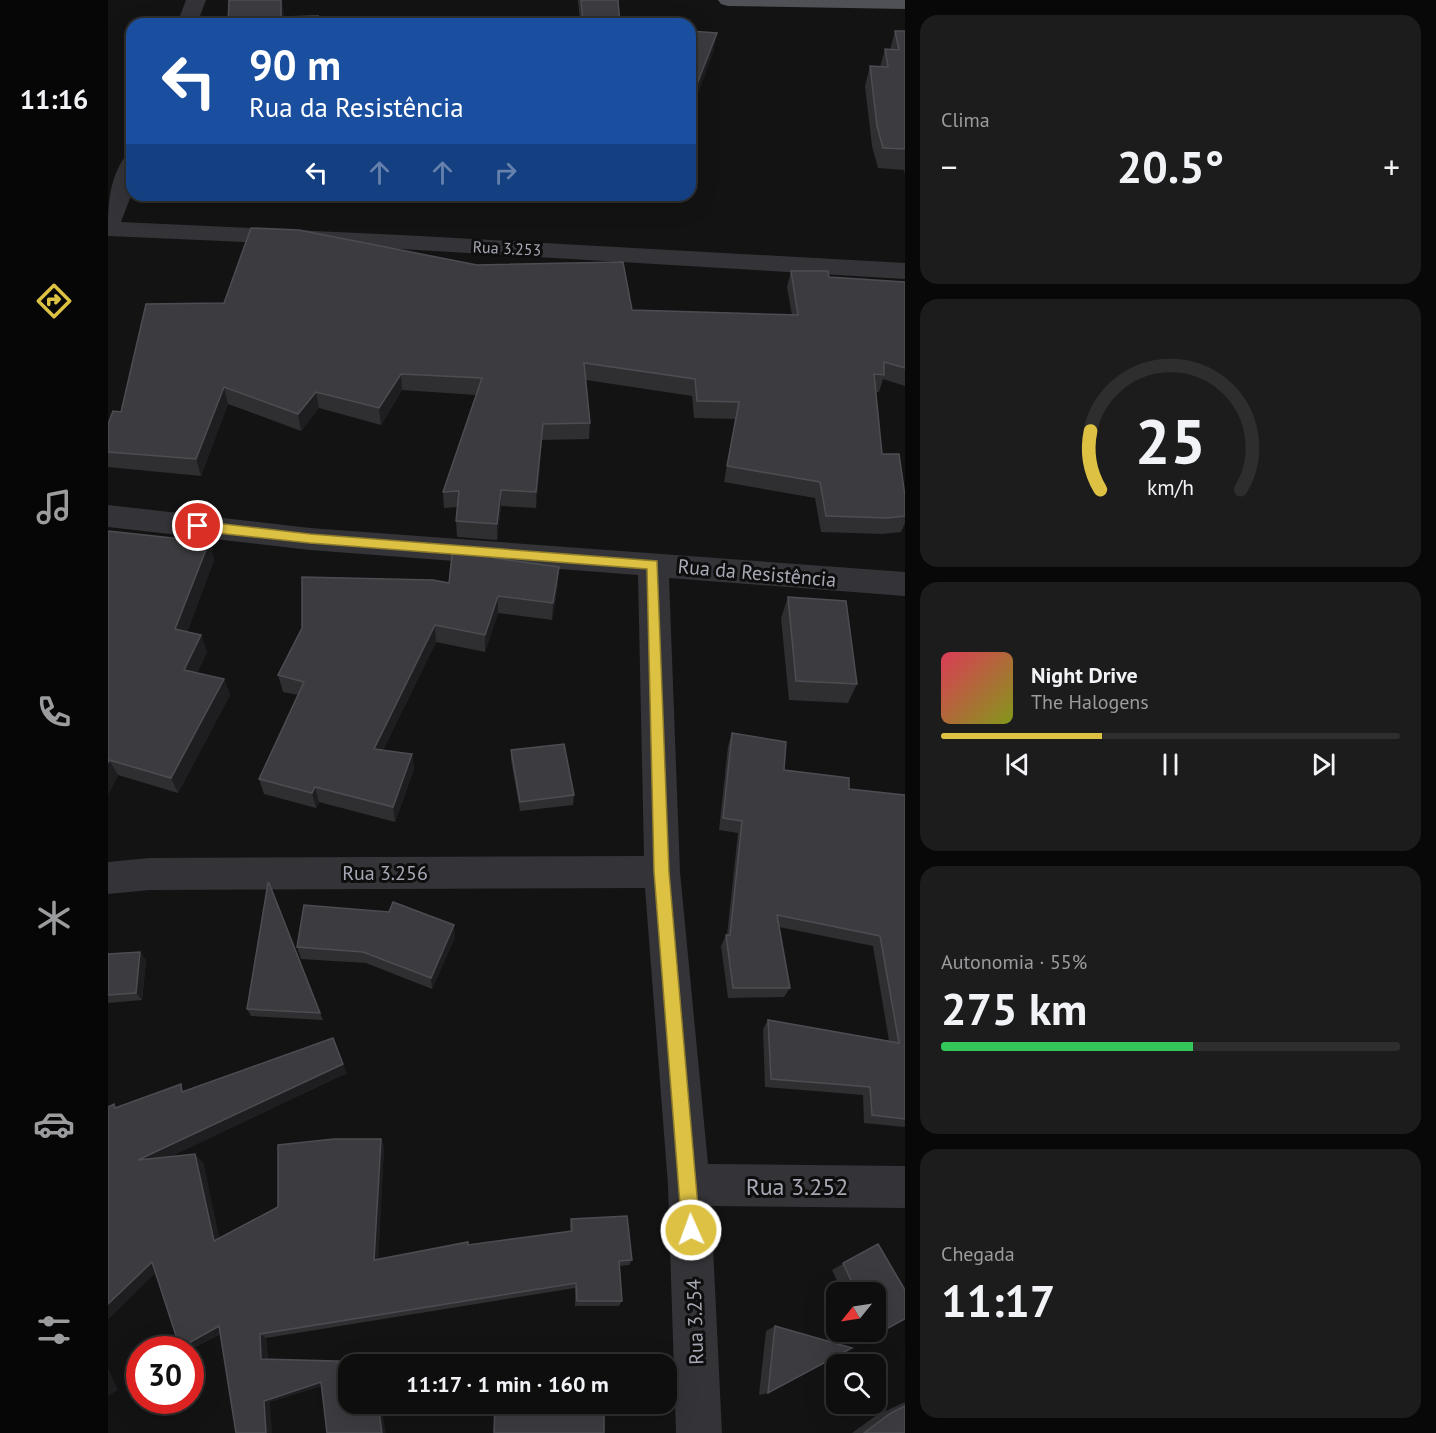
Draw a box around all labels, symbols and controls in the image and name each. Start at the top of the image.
text: 90 m [249,37,341,92]
icon: left [150,42,228,120]
text: 11:16 [20,82,88,116]
text: Rua da Resistência [249,90,464,124]
text: Clima [941,107,990,133]
text: 20.5° [1117,137,1224,195]
text: − [941,145,958,188]
text: + [1383,145,1400,188]
icon: left [300,156,333,189]
icon: ahead [363,156,396,189]
icon: ahead [426,156,459,189]
icon: right [489,156,522,189]
street label: Rua 3.253 [472,236,542,260]
icon: directions [33,280,75,322]
text: 25 [1135,400,1206,481]
text: km/h [1147,473,1194,501]
icon: music [33,486,75,528]
pin [172,500,223,551]
icon: arrive [181,509,214,542]
street label: Rua da Resistência [677,553,837,593]
text: Night Drive [1031,661,1138,689]
text: The Halogens [1031,689,1149,715]
icon: phone [33,691,75,733]
icon: previous [1001,748,1034,781]
icon: pause [1154,748,1187,781]
icon: next [1307,748,1340,781]
street label: Rua 3.256 [342,860,428,886]
icon: climate [33,897,75,939]
text: Autonomia · 55% [941,949,1087,975]
text: 275 km [941,979,1087,1037]
icon: car [33,1103,75,1145]
street label: Rua 3.252 [746,1171,848,1202]
position arrow [659,1198,723,1262]
text: Chegada [941,1241,1015,1267]
text: 11:17 [941,1271,1055,1329]
street label: Rua 3.254 [681,1279,709,1365]
north arrow [826,1282,886,1342]
map controls [826,1282,886,1414]
icon: filters [33,1309,75,1351]
speed limit sign: 30 [126,1336,204,1414]
button: search [826,1354,886,1414]
text: 11:17 · 1 min · 160 m [406,1370,609,1398]

